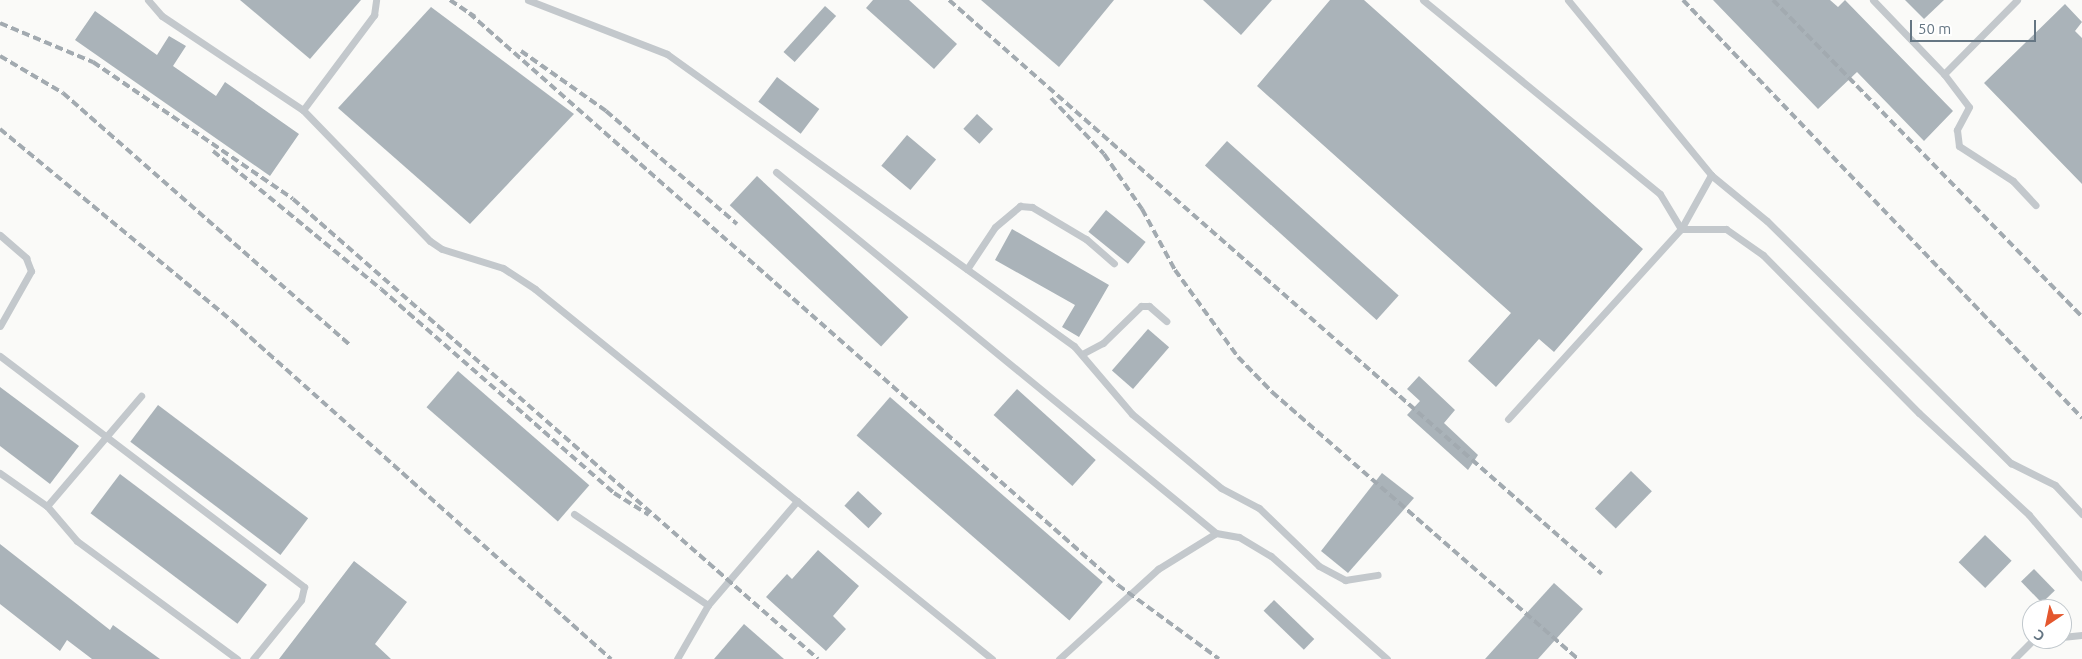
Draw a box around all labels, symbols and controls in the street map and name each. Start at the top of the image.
scale bar [1912,10,2038,42]
text: 50 m [1918,20,1951,37]
north arrow [2022,599,2072,649]
text: С [2031,626,2047,645]

